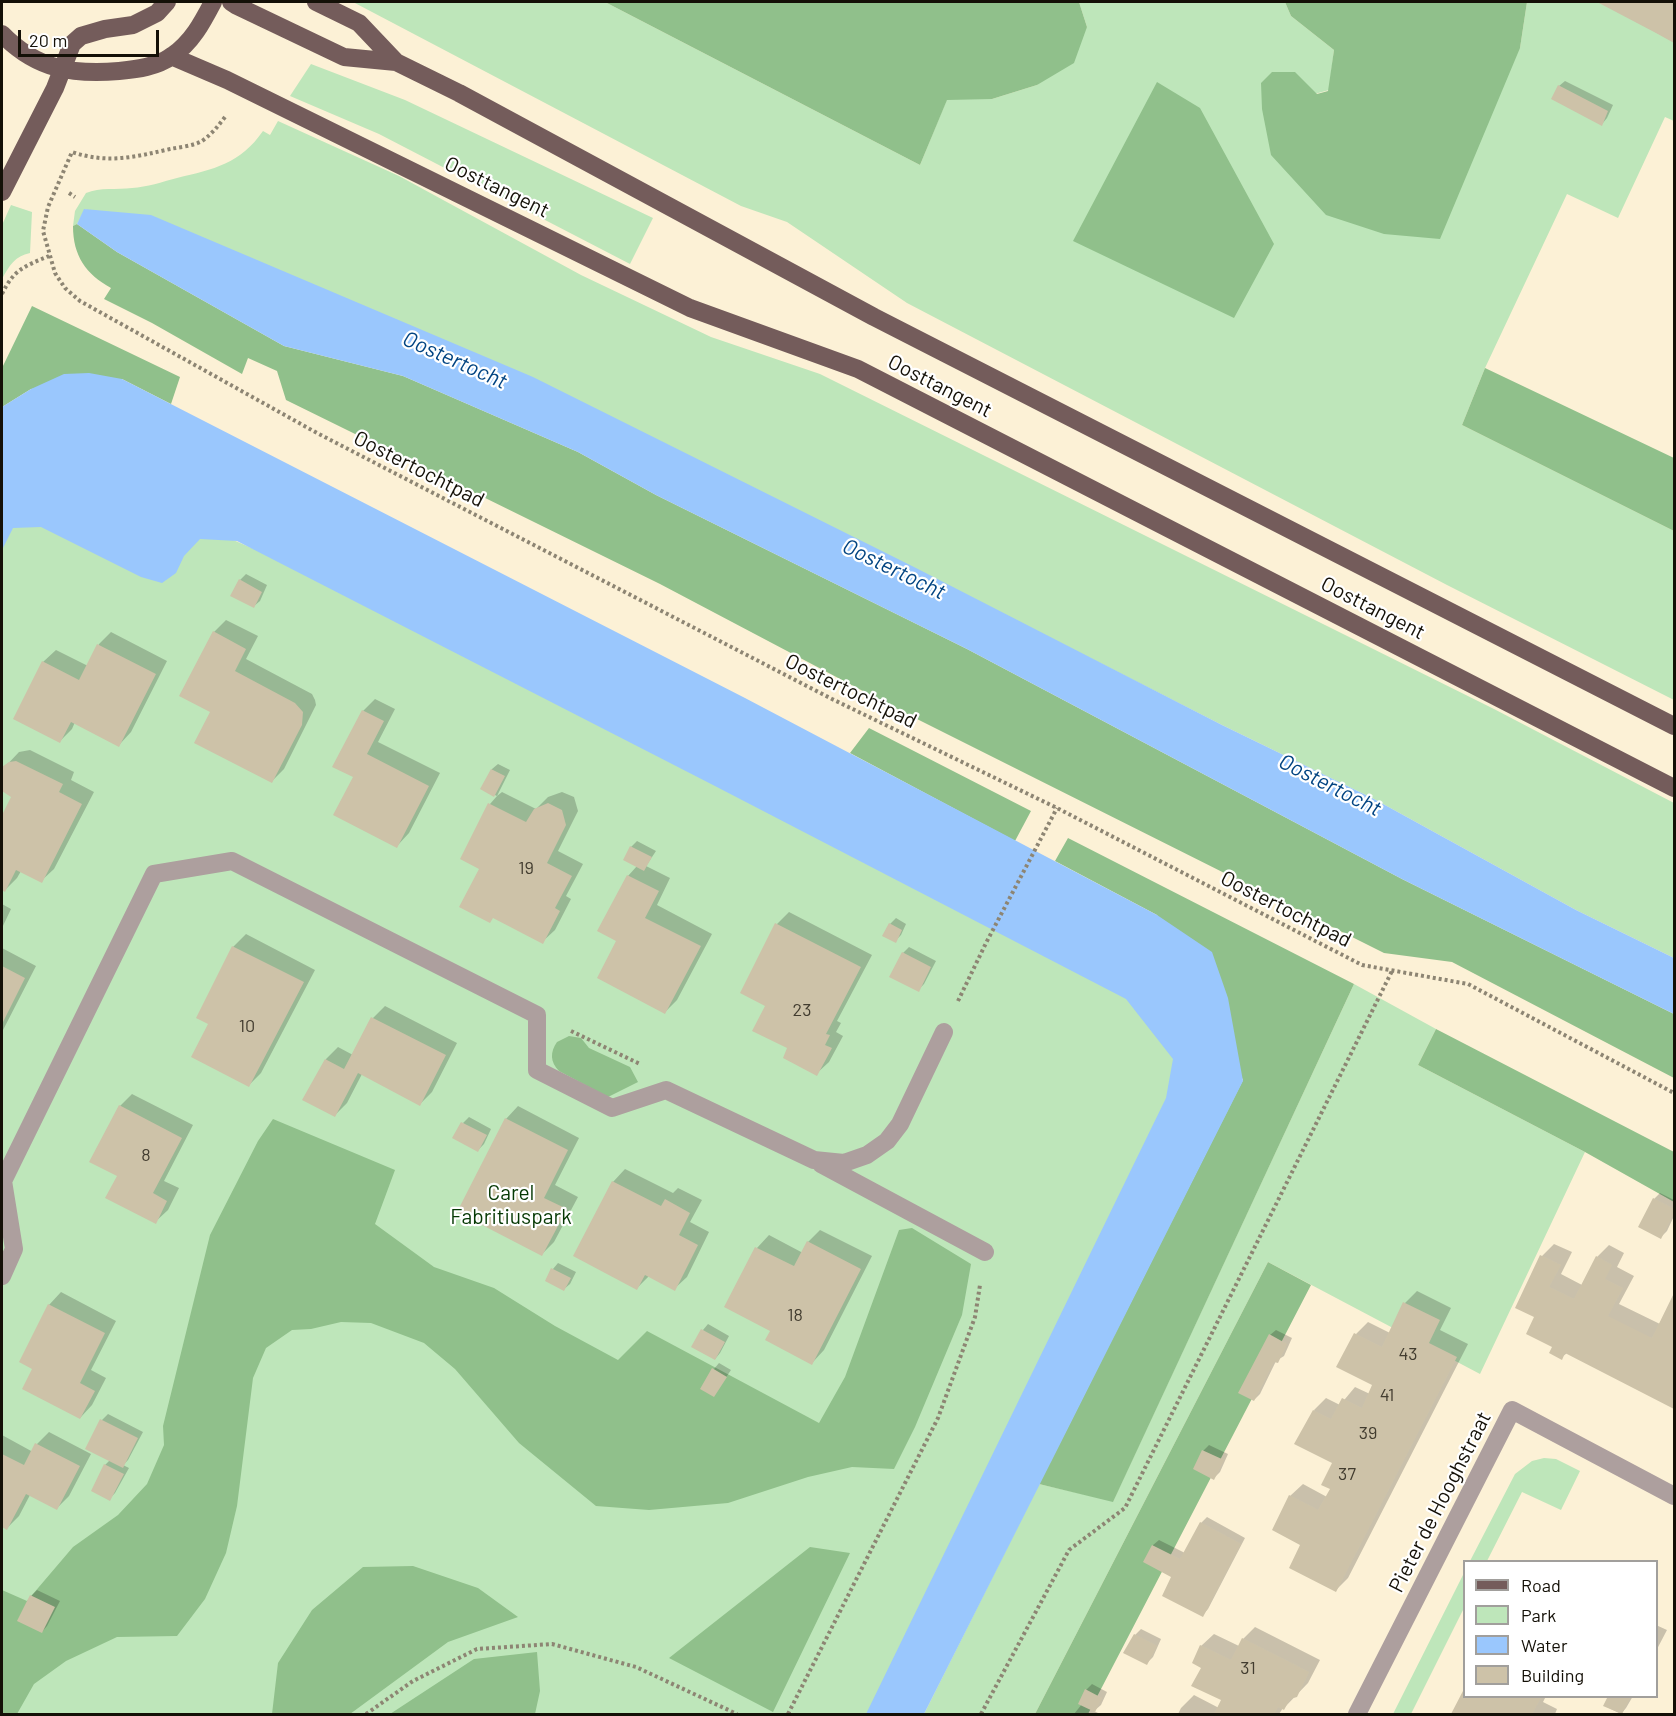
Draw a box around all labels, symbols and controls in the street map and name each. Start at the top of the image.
scale bar [21,18,162,56]
text: 20 m [29,29,67,51]
street label: Oosttangent [441,151,553,223]
water label: Oostertocht [399,325,511,395]
street label: Oosttangent [884,349,996,423]
street label: Oostertochtpad [349,425,489,513]
water label: Oostertocht [838,533,950,605]
street label: Oosttangent [1317,571,1429,645]
street label: Oostertochtpad [781,648,921,734]
water label: Oostertocht [1274,748,1386,822]
house number: 19 [518,857,534,879]
street label: Oostertochtpad [1216,865,1356,953]
house number: 23 [793,999,811,1021]
house number: 10 [239,1015,255,1037]
house number: 8 [141,1144,151,1166]
park label: Carel Fabritiuspark [450,1180,572,1230]
house number: 18 [787,1304,803,1326]
house number: 43 [1398,1343,1418,1365]
house number: 41 [1380,1384,1394,1406]
street label: Pieter de Hooghstraat [1383,1407,1497,1597]
house number: 39 [1359,1422,1377,1444]
house number: 37 [1338,1463,1356,1485]
legend [1463,1560,1658,1698]
text: Road [1521,1574,1561,1596]
text: Park [1521,1604,1556,1626]
text: Water [1521,1634,1568,1656]
house number: 31 [1240,1657,1256,1679]
text: Building [1521,1664,1584,1686]

